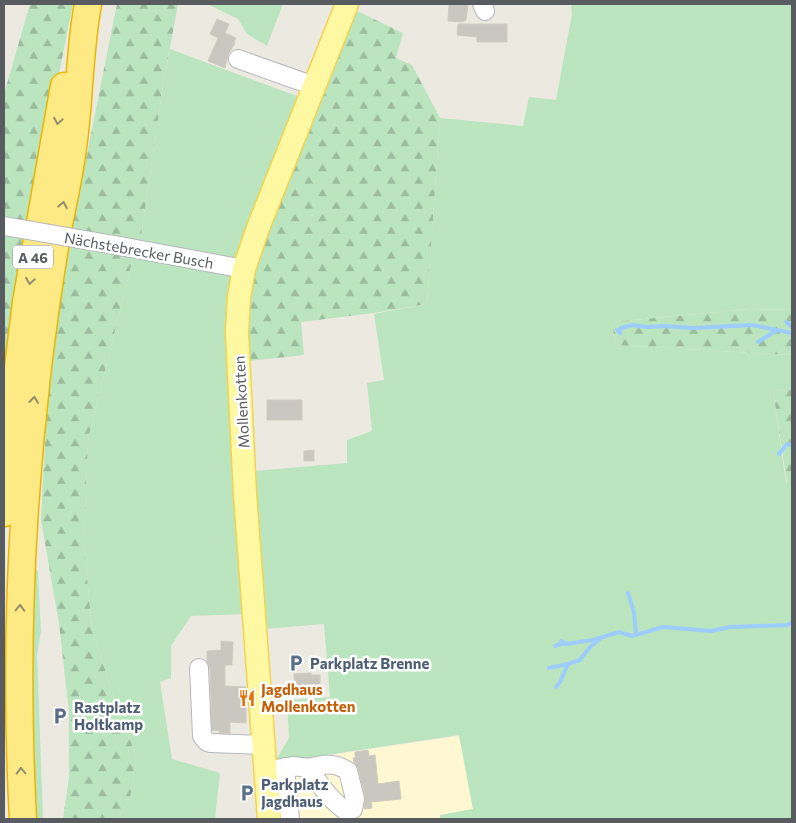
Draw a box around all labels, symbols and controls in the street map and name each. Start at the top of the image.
one-way arrow [53,116,63,125]
one-way arrow [57,201,67,210]
street label: Nächstebrecker Busch [63,228,215,272]
road number: A 46 [13,246,53,268]
one-way arrow [25,276,35,285]
street label: Mollenkotten [230,355,252,449]
one-way arrow [28,395,39,403]
one-way arrow [15,604,25,612]
parking icon: Parkplatz Brenne [286,653,306,673]
place label: Parkplatz Brenne [310,654,429,672]
place label: Jagdhaus Mollenkotten [261,680,355,715]
restaurant icon: Jagdhaus Mollenkotten [237,688,257,708]
place label: Rastplatz Holtkamp [74,698,143,733]
parking icon: Rastplatz Holtkamp [50,706,70,726]
one-way arrow [16,766,26,774]
place label: Parkplatz Jagdhaus [261,775,329,810]
parking icon: Parkplatz Jagdhaus [237,783,257,803]

